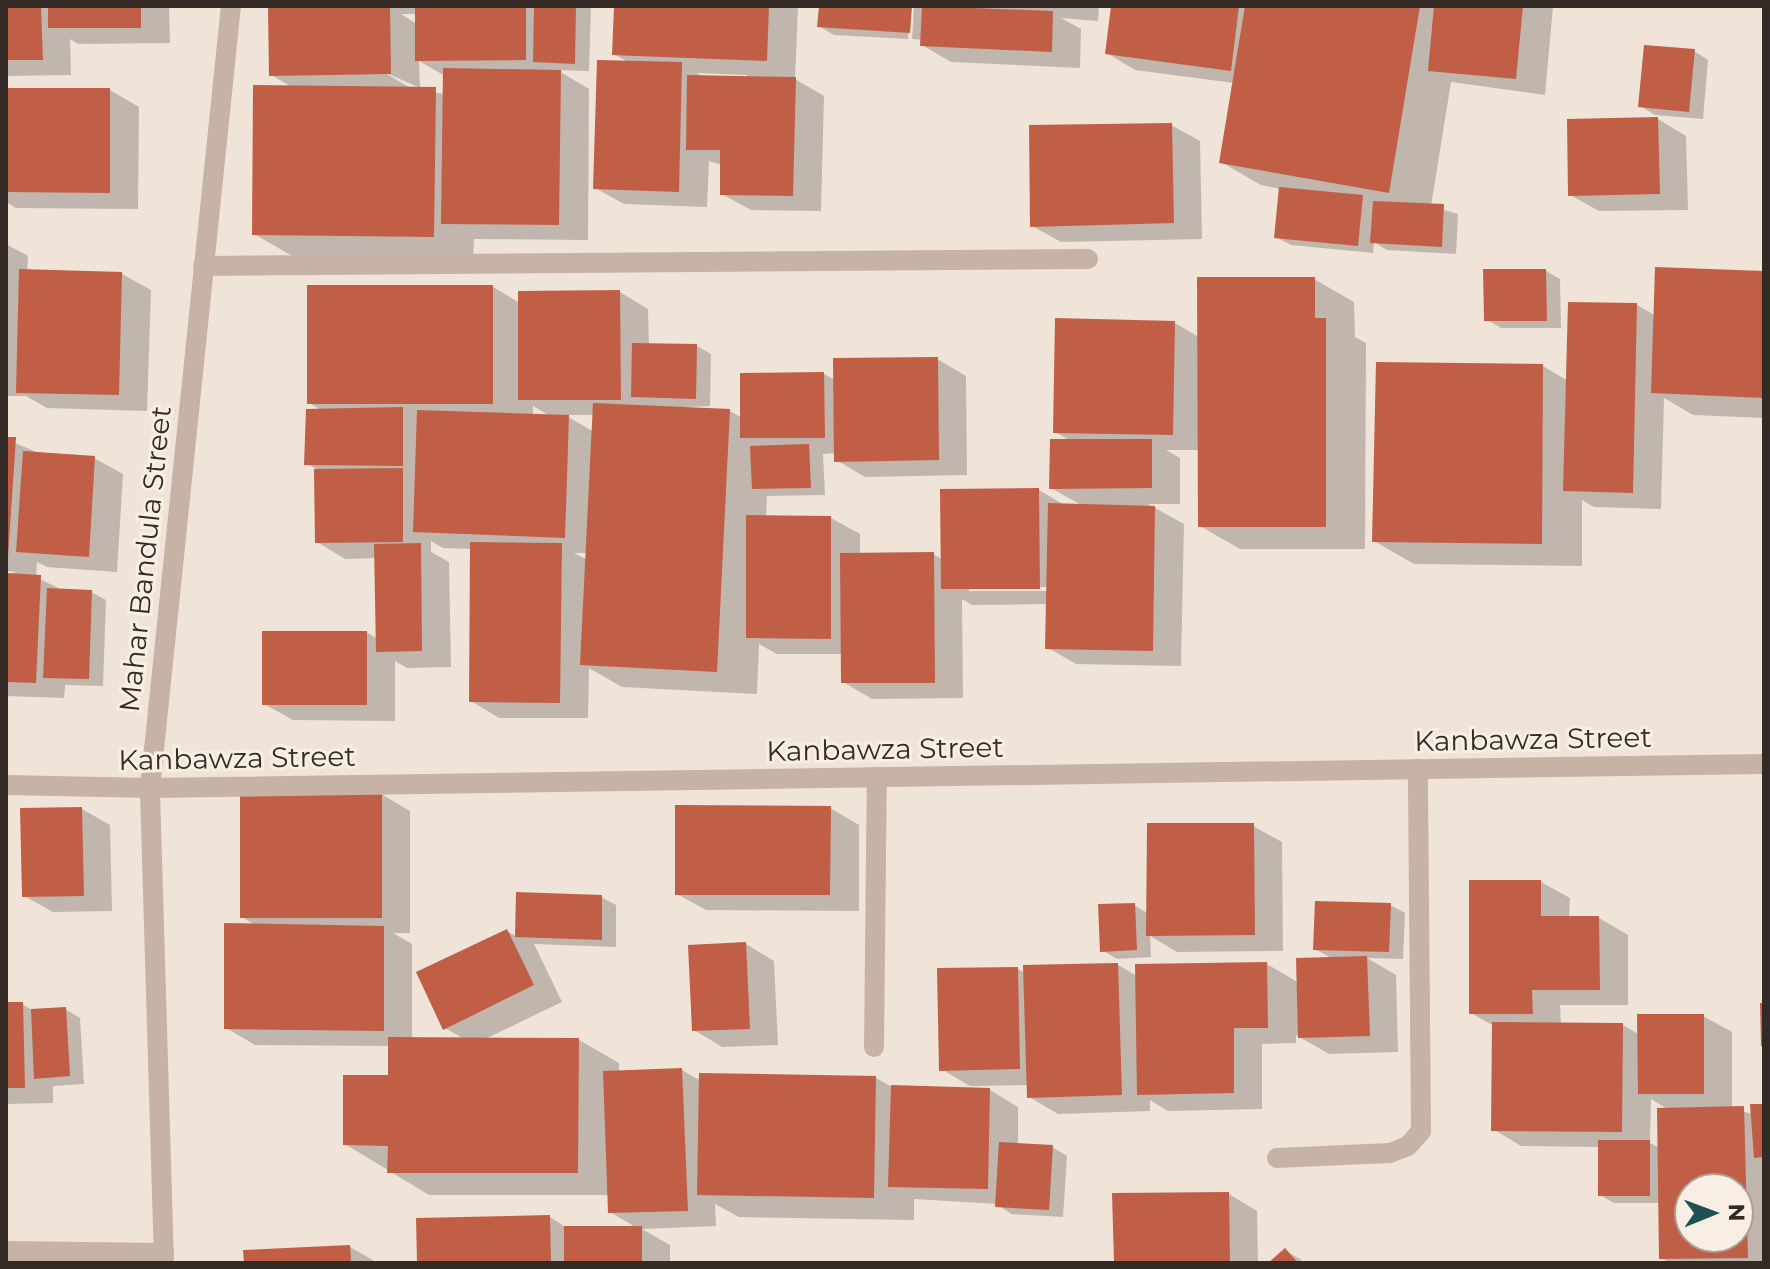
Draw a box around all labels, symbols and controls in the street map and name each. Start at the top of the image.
street label: Mahar Bandula Street [112,404,178,714]
street label: Kanbawza Street [1414,720,1652,758]
street label: Kanbawza Street [766,730,1004,768]
street label: Kanbawza Street [118,739,356,777]
north arrow [1674,1173,1754,1253]
text: N [1723,1203,1750,1222]

